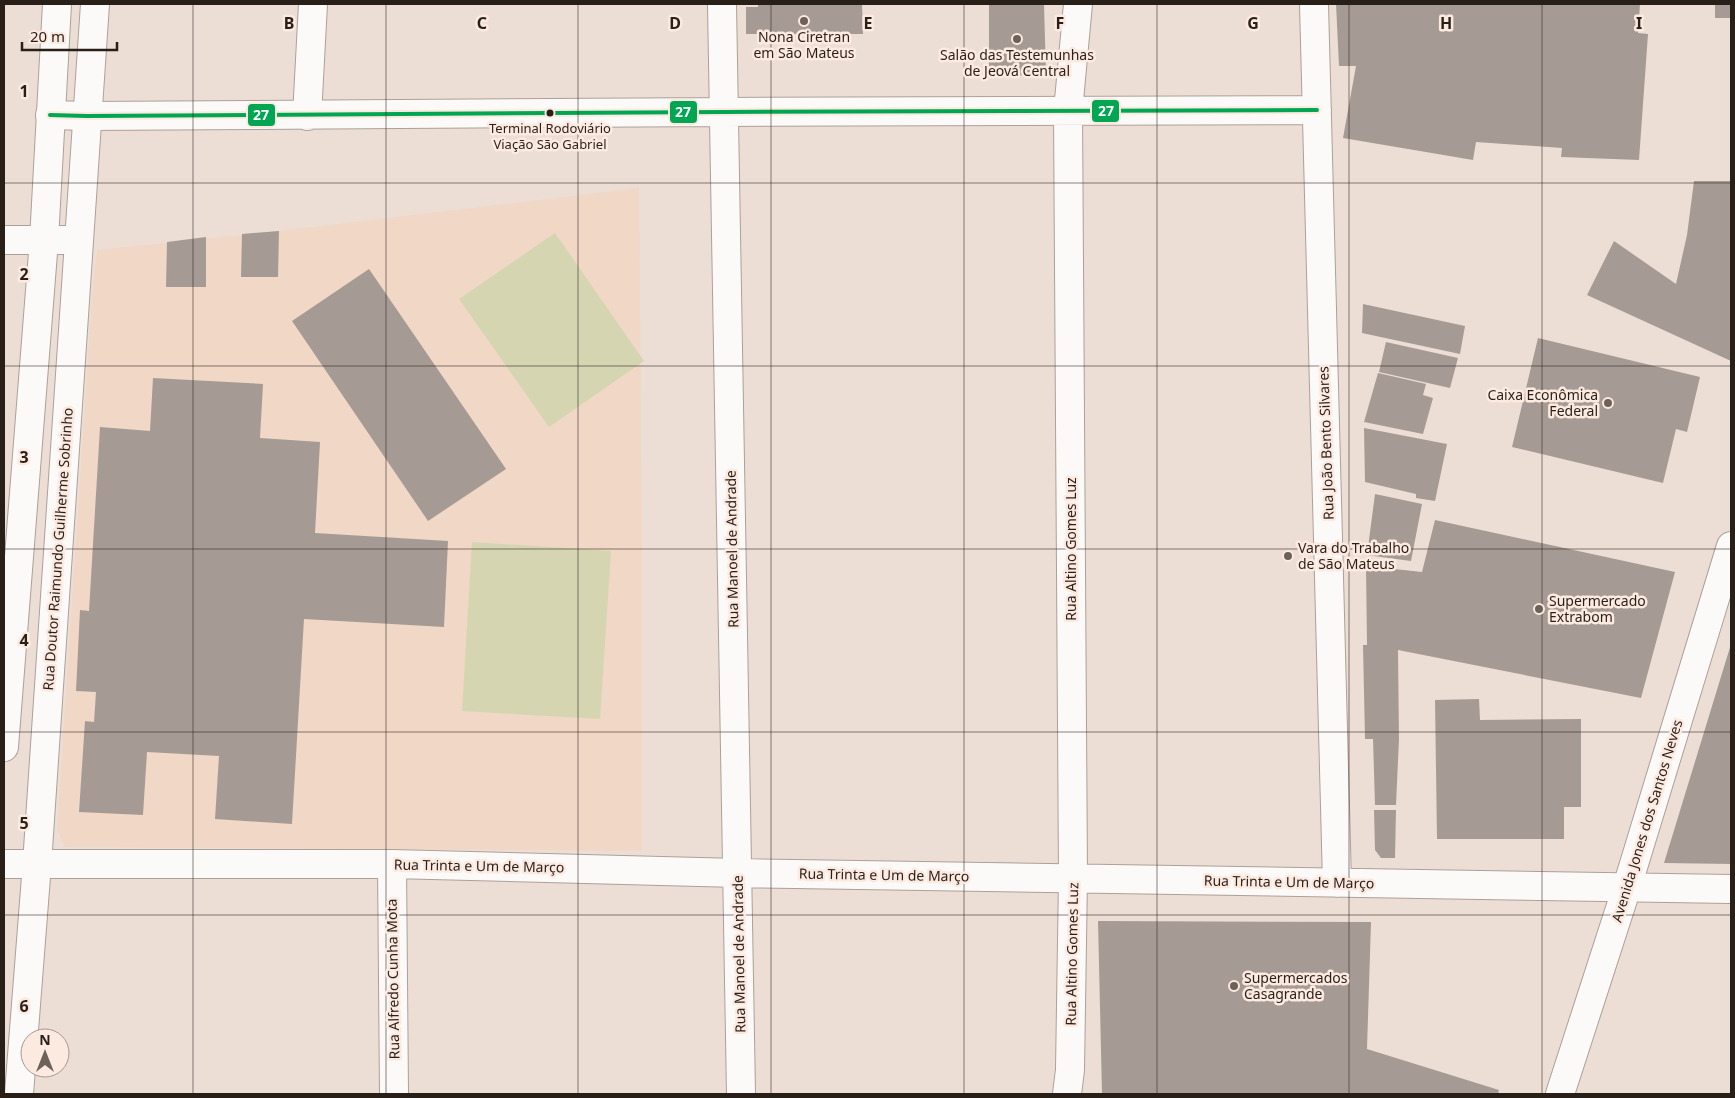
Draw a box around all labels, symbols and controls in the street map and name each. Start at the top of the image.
text: B [284,12,294,34]
text: C [477,12,487,34]
text: D [669,12,681,34]
text: E [864,12,873,34]
text: F [1056,12,1064,34]
text: G [1247,12,1259,34]
text: H [1440,12,1452,34]
text: I [1636,12,1642,34]
marker: Nona Ciretran em São Mateus [798,15,810,27]
scale bar [22,20,118,52]
text: 20 m [30,26,65,46]
place label: Nona Ciretran em São Mateus [753,27,855,62]
marker: Salão das Testemunhas de Jeová Central [1011,33,1023,45]
place label: Salão das Testemunhas de Jeová Central [940,45,1094,80]
text: 1 [19,80,29,102]
line badge: 27 [1091,99,1120,123]
line badge: 27 [669,100,698,124]
text: 27 [1098,101,1114,120]
text: 27 [675,102,691,121]
line badge: 27 [247,103,276,127]
text: 27 [253,105,269,124]
marker: Terminal Rodoviário Viação São Gabriel [545,108,555,118]
place label: Terminal Rodoviário Viação São Gabriel [489,119,611,153]
text: 2 [19,263,29,285]
street label: Rua João Bento Silvares [1313,365,1338,520]
place label: Caixa Econômica Federal [1487,385,1598,420]
marker: Caixa Econômica Federal [1602,397,1614,409]
street label: Rua Doutor Raimundo Guilherme Sobrinho [38,407,77,691]
text: 3 [19,446,29,468]
street label: Rua Manoel de Andrade [721,470,742,628]
street label: Rua Altino Gomes Luz [1061,477,1080,621]
place label: Vara do Trabalho de São Mateus [1298,538,1409,573]
marker: Vara do Trabalho de São Mateus [1282,550,1294,562]
place label: Supermercado Extrabom [1549,591,1646,626]
marker: Supermercado Extrabom [1533,603,1545,615]
text: 4 [19,629,29,651]
street label: Avenida Jones dos Santos Neves [1607,717,1687,925]
text: 5 [19,812,29,834]
street label: Rua Trinta e Um de Março [394,855,564,876]
street label: Rua Trinta e Um de Março [799,864,969,885]
street label: Rua Trinta e Um de Março [1204,871,1374,892]
street label: Rua Manoel de Andrade [728,875,749,1033]
street label: Rua Altino Gomes Luz [1061,882,1082,1026]
street label: Rua Alfredo Cunha Mota [382,898,403,1060]
place label: Supermercados Casagrande [1244,968,1348,1003]
marker: Supermercados Casagrande [1228,980,1240,992]
text: 6 [19,995,29,1017]
north arrow [20,1028,70,1078]
text: N [39,1030,51,1049]

